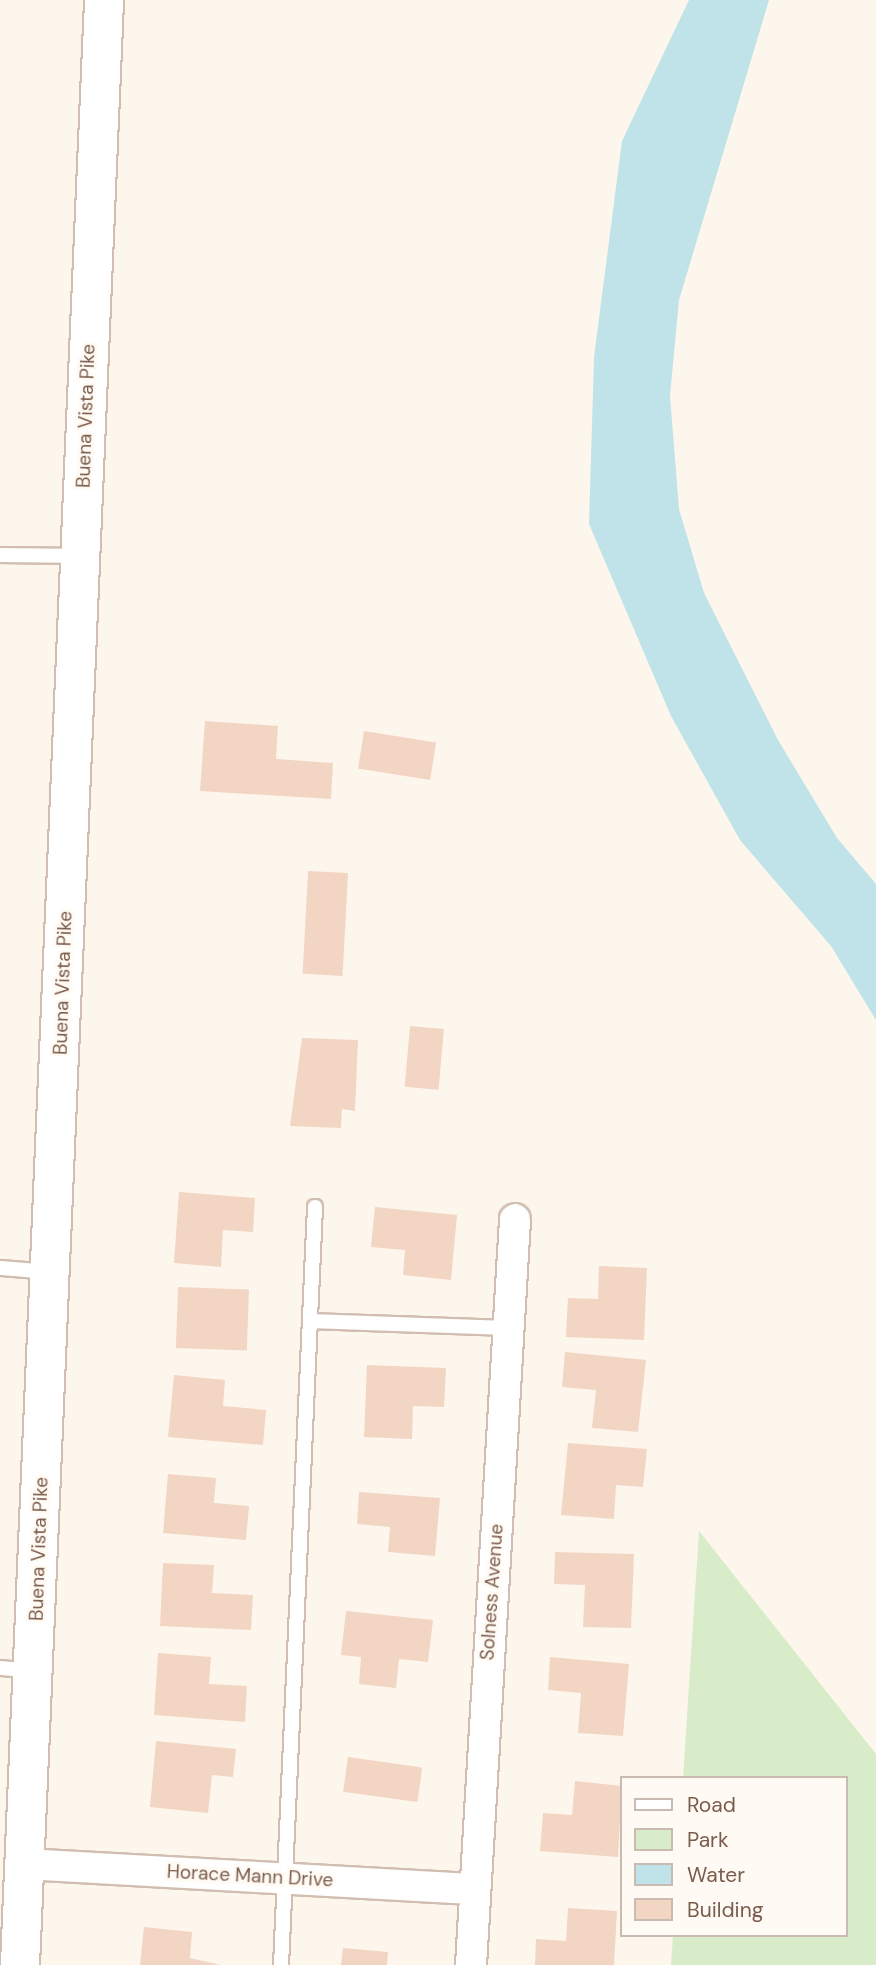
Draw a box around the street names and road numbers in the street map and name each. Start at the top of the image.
street label: Buena Vista Pike [72,344,100,488]
street label: Buena Vista Pike [49,911,77,1055]
street label: Buena Vista Pike [25,1477,53,1621]
street label: Solness Avenue [476,1523,508,1661]
street label: Horace Mann Drive [166,1860,334,1892]

